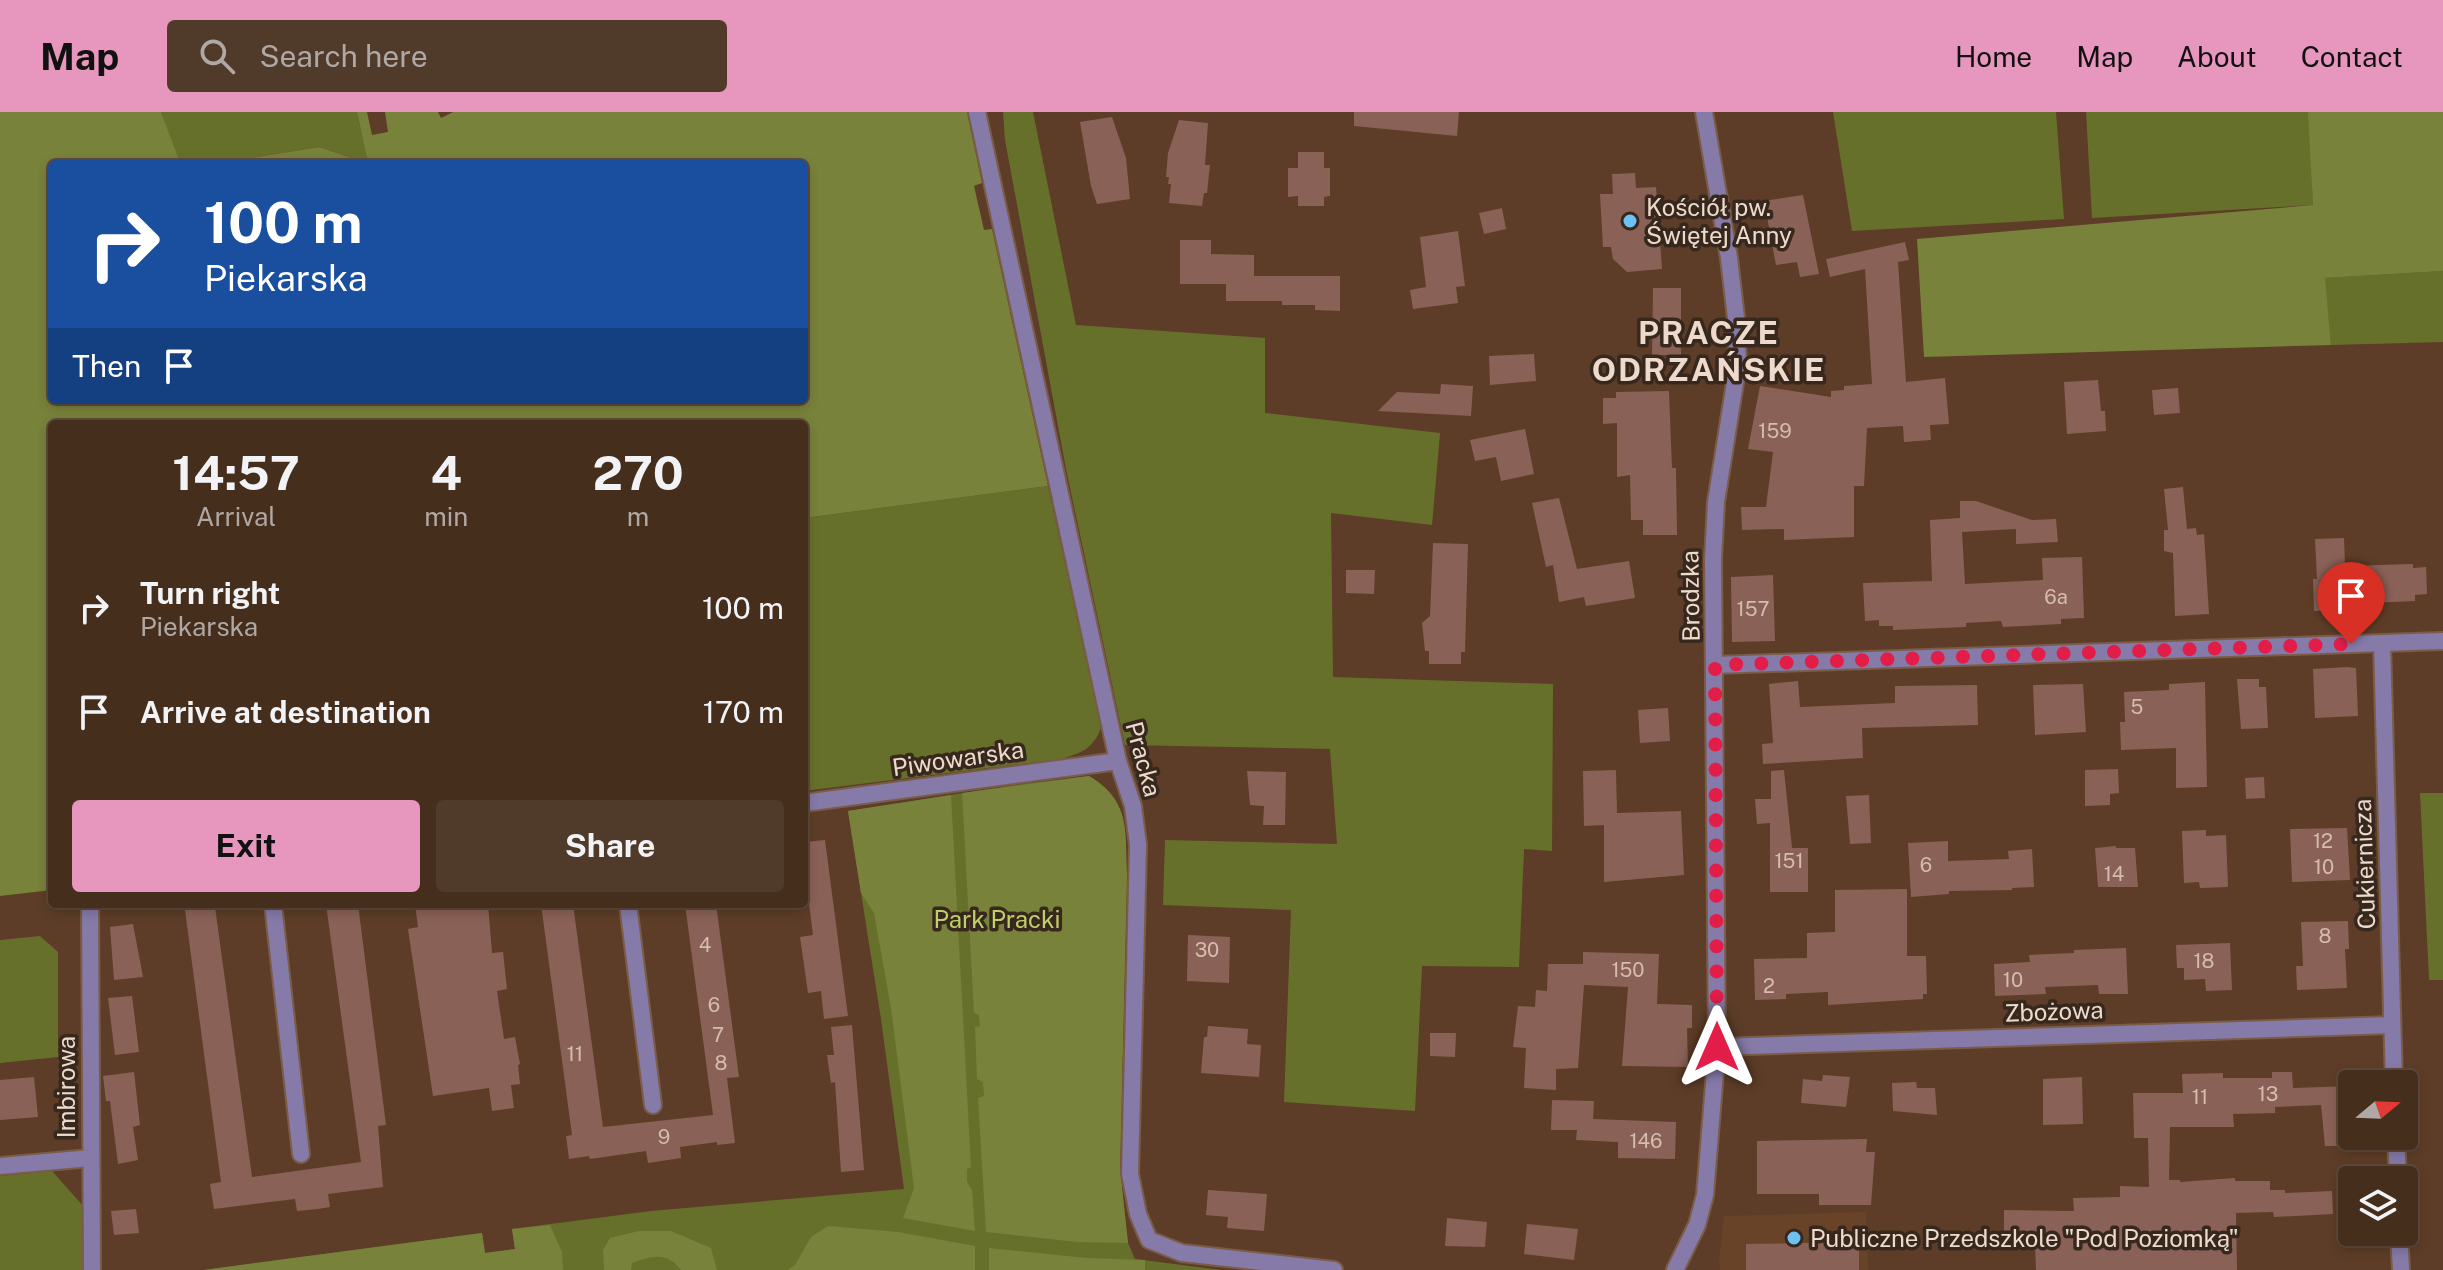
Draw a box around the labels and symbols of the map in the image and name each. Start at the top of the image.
place label: Kościół pw. Świętej Anny [1646,193,1792,249]
marker: Kościół pw. Świętej Anny [1621,212,1639,230]
district label: PRACZE ODRZAŃSKIE [1592,314,1826,388]
house number: 159 [1758,419,1792,443]
street label: Brodzka [1675,550,1705,642]
pin [2317,562,2385,644]
house number: 6a [2044,585,2068,609]
house number: 157 [1737,597,1769,621]
house number: 5 [2131,695,2143,719]
street label: Pracka [1121,718,1167,800]
street label: Piwowarska [890,735,1026,781]
street label: Cukiernicza [2348,798,2380,930]
house number: 12 [2313,829,2333,853]
house number: 151 [1774,849,1804,873]
house number: 6 [1920,853,1932,877]
house number: 10 [2314,855,2334,879]
house number: 14 [2104,862,2124,886]
park label: Park Pracki [934,905,1060,933]
house number: 8 [2319,924,2331,948]
house number: 4 [699,933,711,957]
house number: 30 [1195,938,1219,962]
house number: 18 [2193,949,2215,973]
house number: 150 [1611,958,1645,982]
house number: 10 [2003,968,2023,992]
house number: 2 [1763,974,1775,998]
house number: 6 [708,993,720,1017]
street label: Zbożowa [2004,995,2104,1027]
position arrow [1675,1005,1759,1089]
house number: 7 [712,1023,724,1047]
street label: Imbirowa [52,1036,80,1138]
house number: 11 [567,1042,583,1066]
house number: 8 [715,1051,727,1075]
north arrow [2338,1070,2418,1150]
house number: 13 [2258,1082,2278,1106]
house number: 11 [2192,1085,2208,1109]
house number: 9 [658,1125,670,1149]
house number: 146 [1629,1129,1663,1153]
place label: Publiczne Przedszkole "Pod Poziomką" [1810,1224,2239,1252]
marker: Publiczne Przedszkole "Pod Poziomką" [1785,1229,1803,1247]

